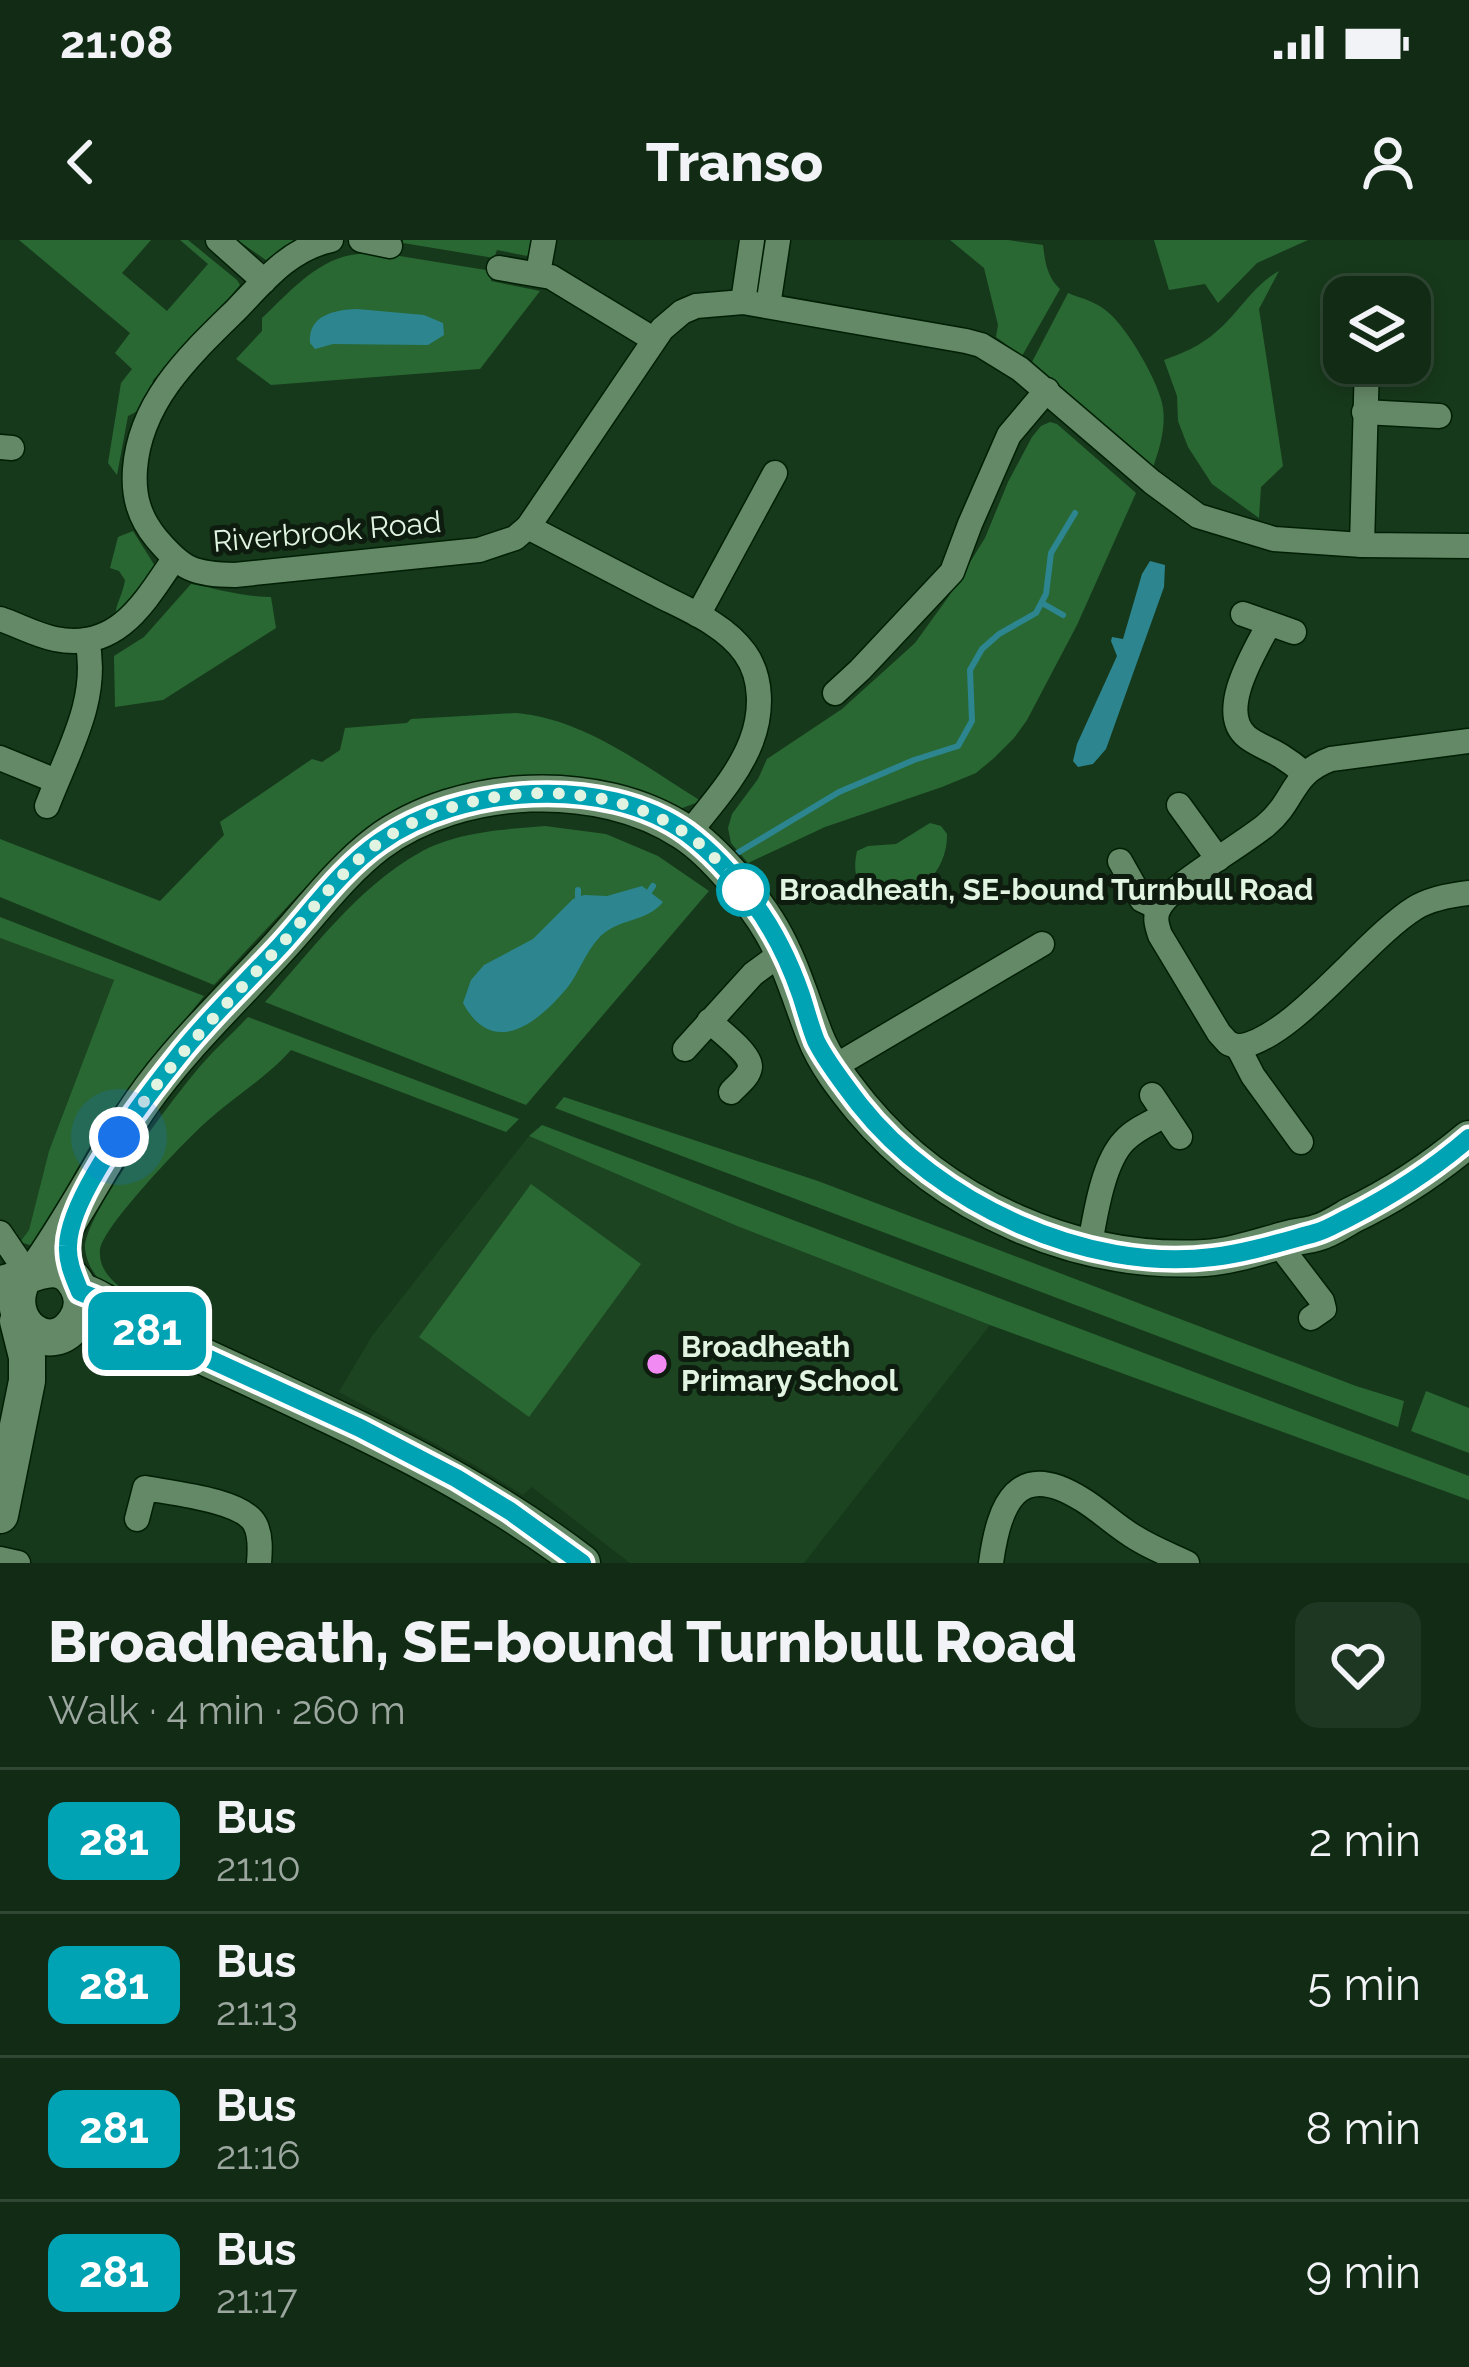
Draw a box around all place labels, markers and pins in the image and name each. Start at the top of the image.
marker: Broadheath, SE-bound Turnbull Road [718,865,768,915]
place label: Broadheath, SE-bound Turnbull Road [779,872,1313,907]
place label: Broadheath Primary School [681,1329,898,1398]
marker: Broadheath Primary School [644,1351,670,1377]

